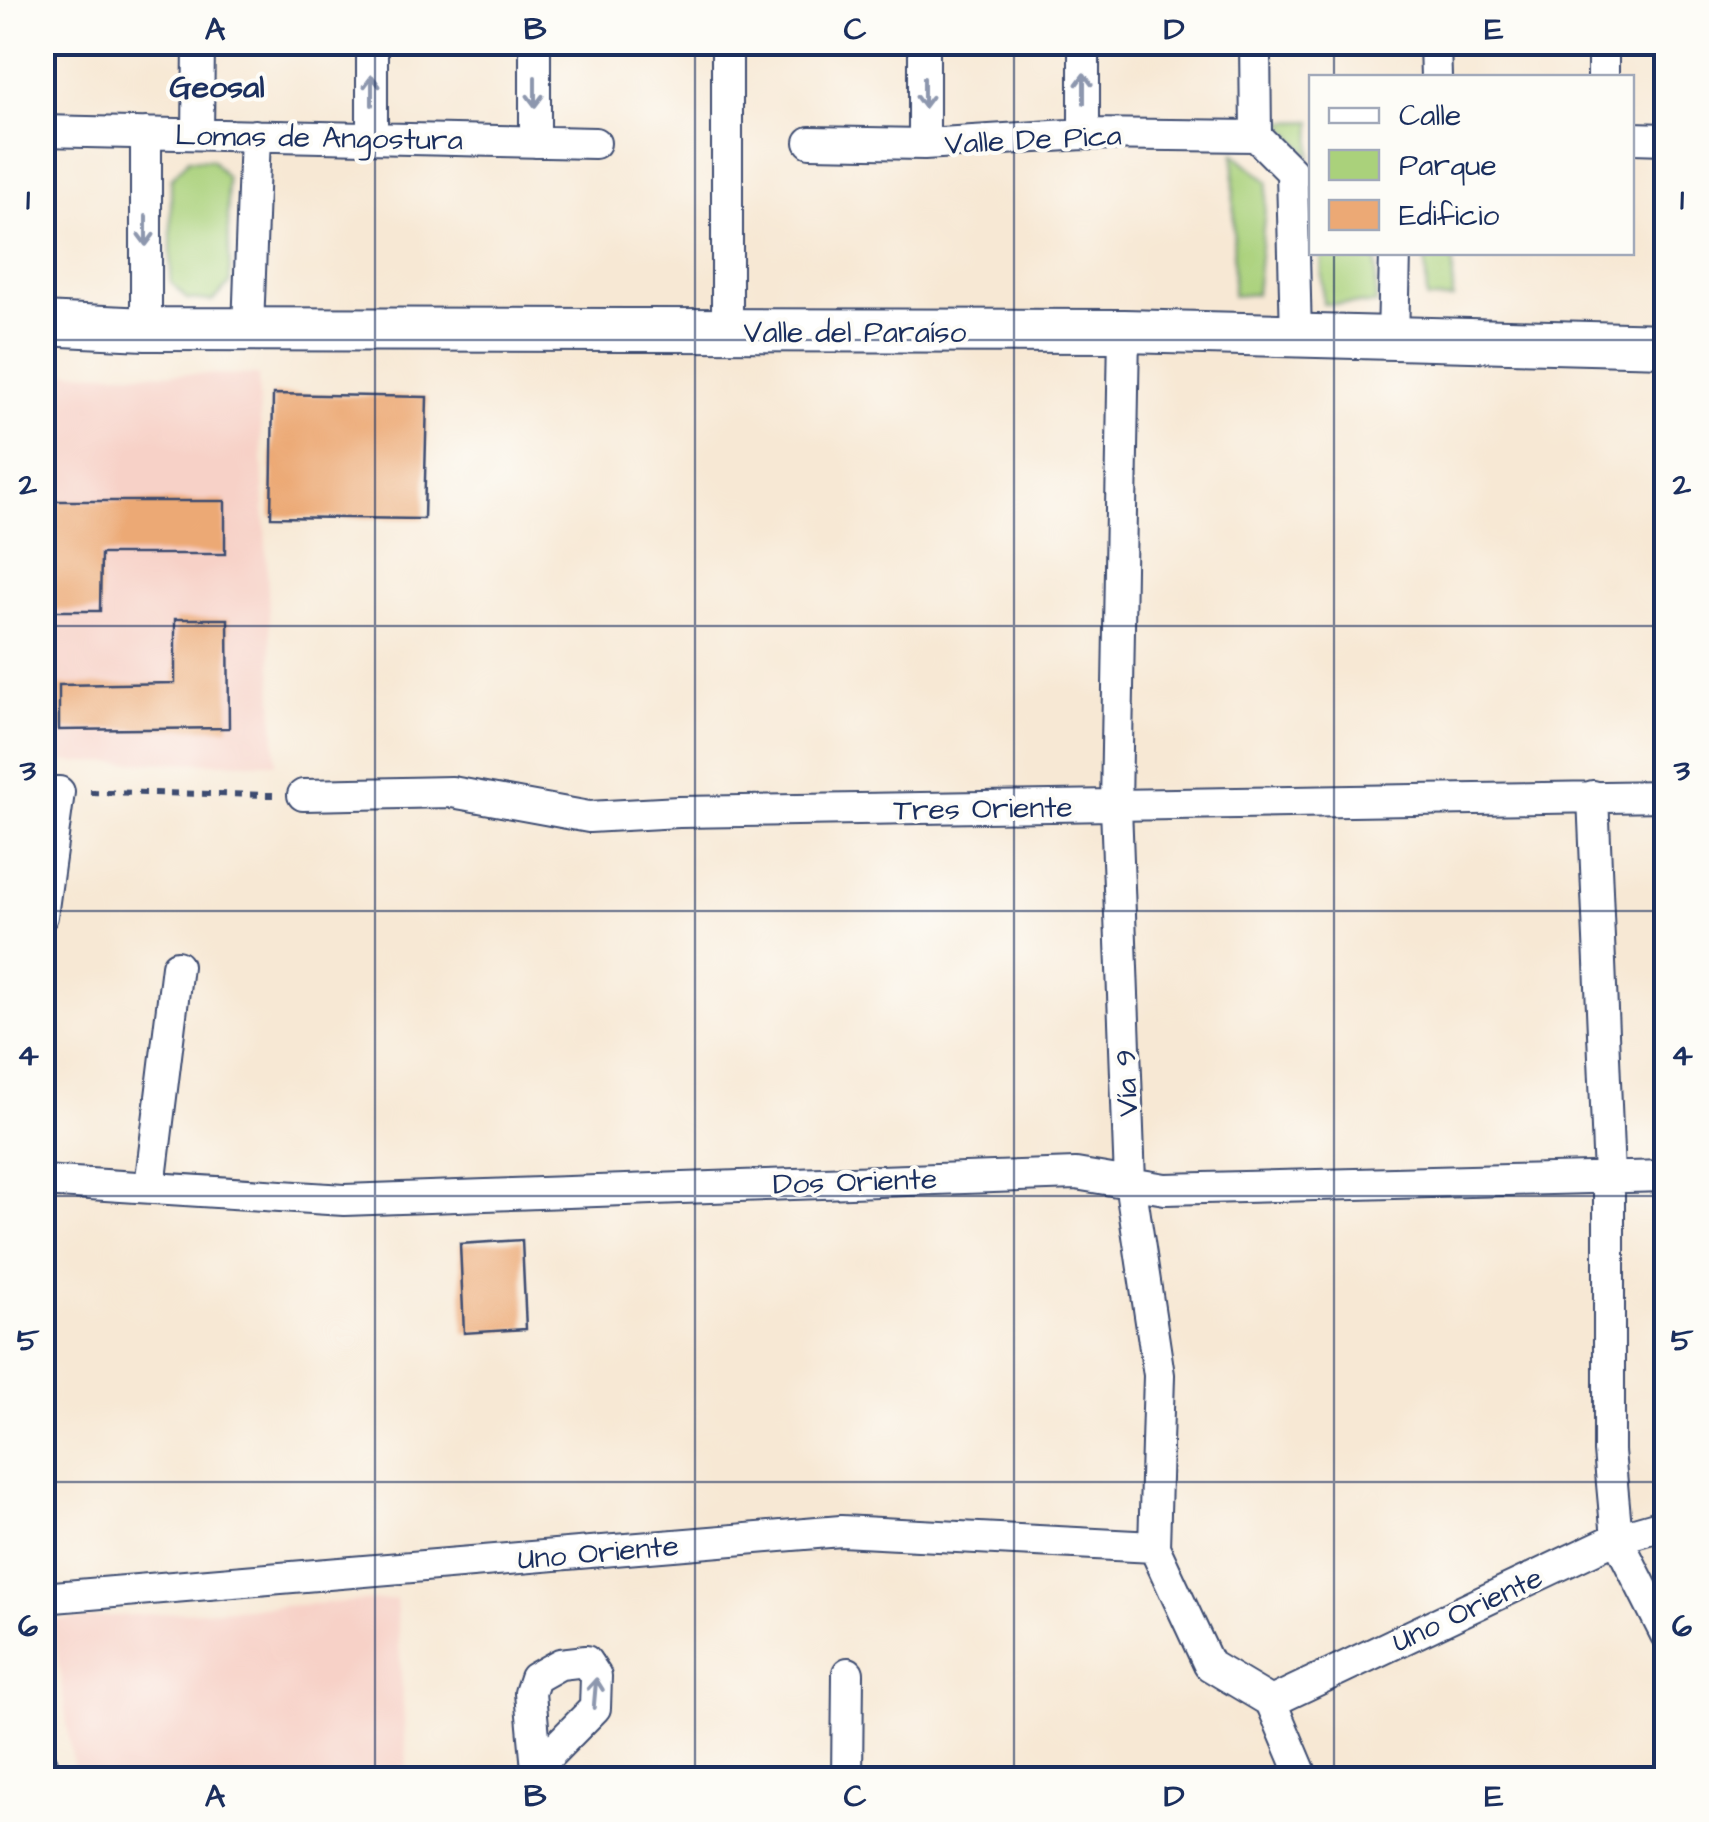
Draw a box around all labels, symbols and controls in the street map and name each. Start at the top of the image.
text: A [205,7,226,52]
text: B [524,7,547,52]
text: C [844,7,867,52]
text: D [1164,7,1185,52]
text: E [1485,7,1504,52]
district label: Geosal [170,65,264,110]
one-way arrow [1074,73,1094,106]
one-way arrow [362,75,382,108]
legend [1309,75,1634,255]
one-way arrow [526,76,544,108]
one-way arrow [914,76,934,109]
text: Calle [1399,95,1461,137]
street label: Lomas de Angostura [175,114,463,163]
street label: Valle De Pica [943,114,1123,166]
text: Parque [1399,145,1497,187]
text: 1 [26,177,30,222]
text: 1 [1680,177,1684,222]
text: Edificio [1399,195,1500,237]
one-way arrow [136,214,156,246]
street label: Valle del Paraíso [744,312,967,354]
text: 2 [18,462,38,507]
text: 2 [1672,462,1692,507]
text: 3 [19,748,37,793]
text: 3 [1673,748,1691,793]
street label: Tres Oriente [893,786,1073,832]
text: 4 [17,1033,39,1078]
text: 4 [1671,1033,1693,1078]
street label: Vía 9 [1105,1048,1149,1118]
street label: Dos Oriente [772,1158,938,1206]
text: 5 [17,1318,40,1363]
text: 5 [1671,1318,1694,1363]
street label: Uno Oriente [516,1525,680,1581]
street label: Uno Oriente [1385,1557,1549,1663]
text: 6 [18,1604,38,1649]
text: 6 [1672,1604,1692,1649]
one-way arrow [585,1677,604,1710]
text: A [205,1774,226,1819]
text: B [524,1774,547,1819]
text: C [844,1774,867,1819]
text: D [1164,1774,1185,1819]
text: E [1485,1774,1504,1819]

